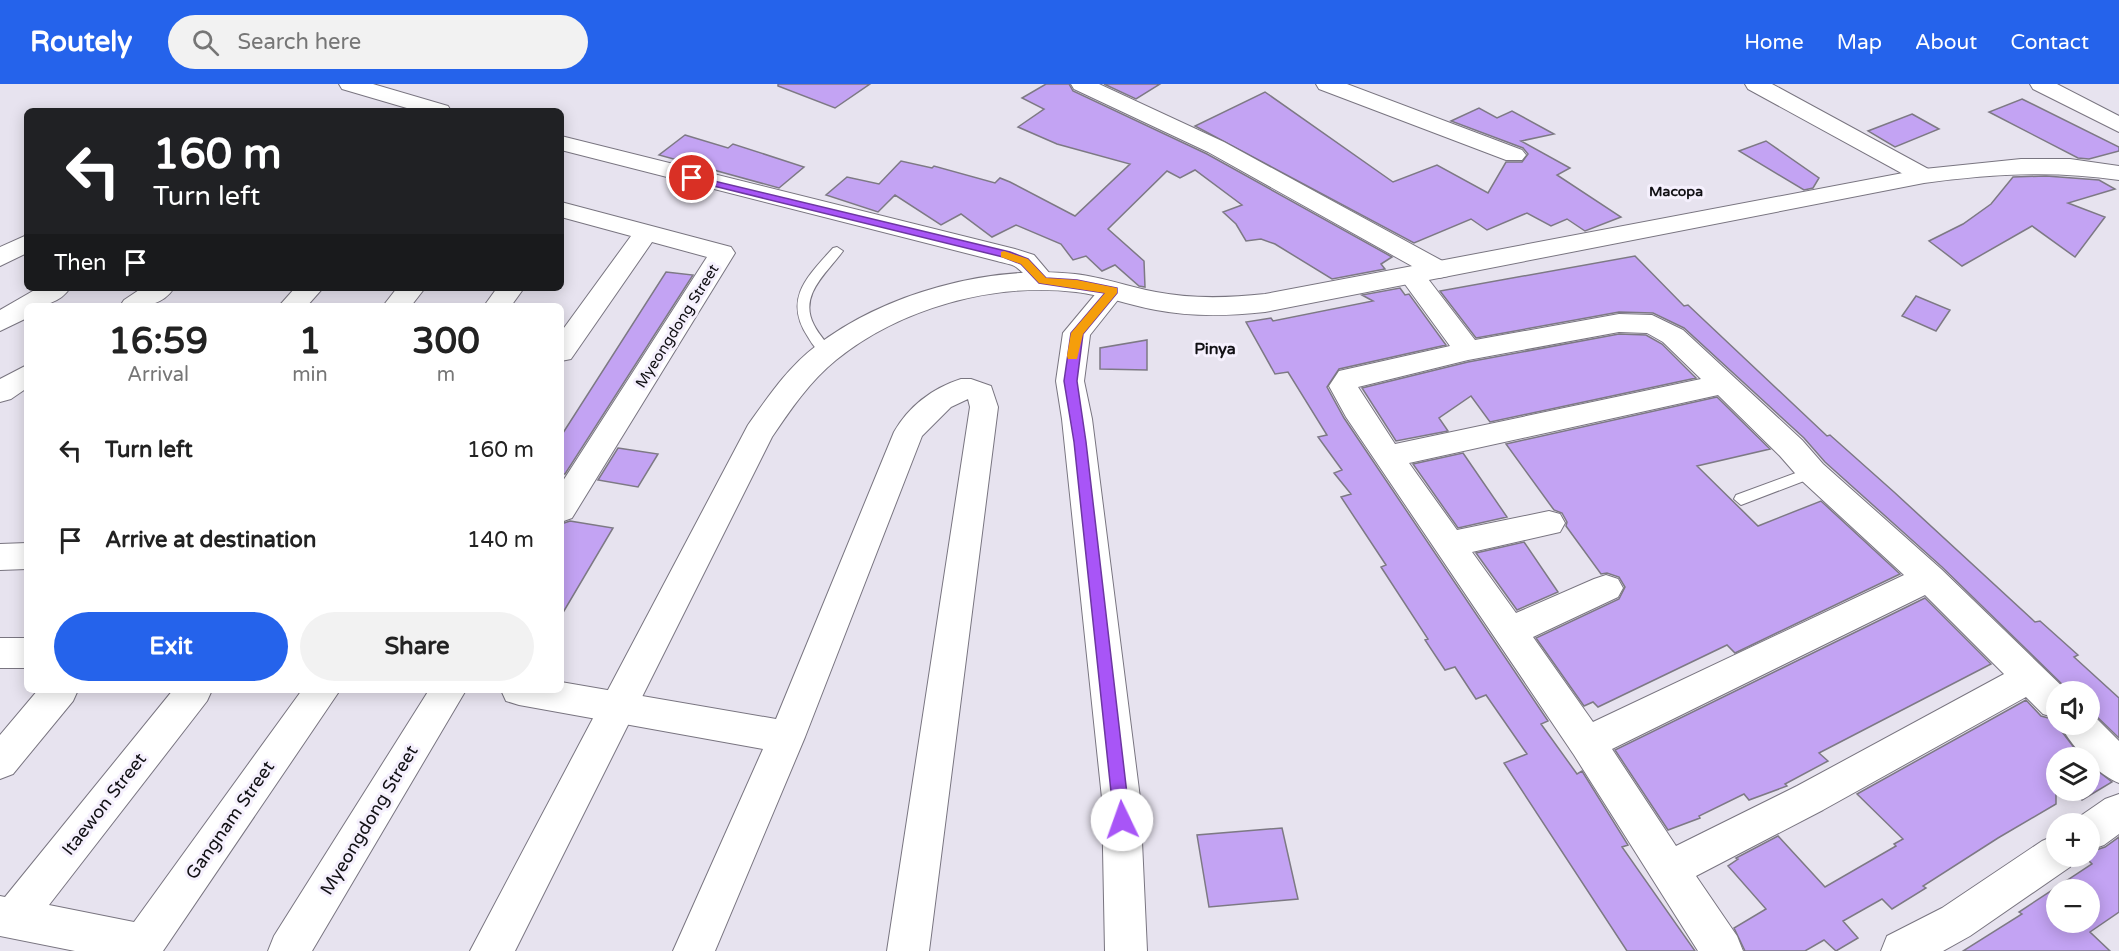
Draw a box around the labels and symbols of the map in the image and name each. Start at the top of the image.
pin [666,152,717,203]
district label: Macopa [1649,183,1703,200]
street label: Myeongdong Street [632,261,723,391]
district label: Pinya [1194,339,1236,359]
street label: Myeongdong Street [316,741,423,899]
street label: Itaewon Street [57,748,151,860]
street label: Gangnam Street [181,756,279,884]
position arrow [1090,788,1154,852]

